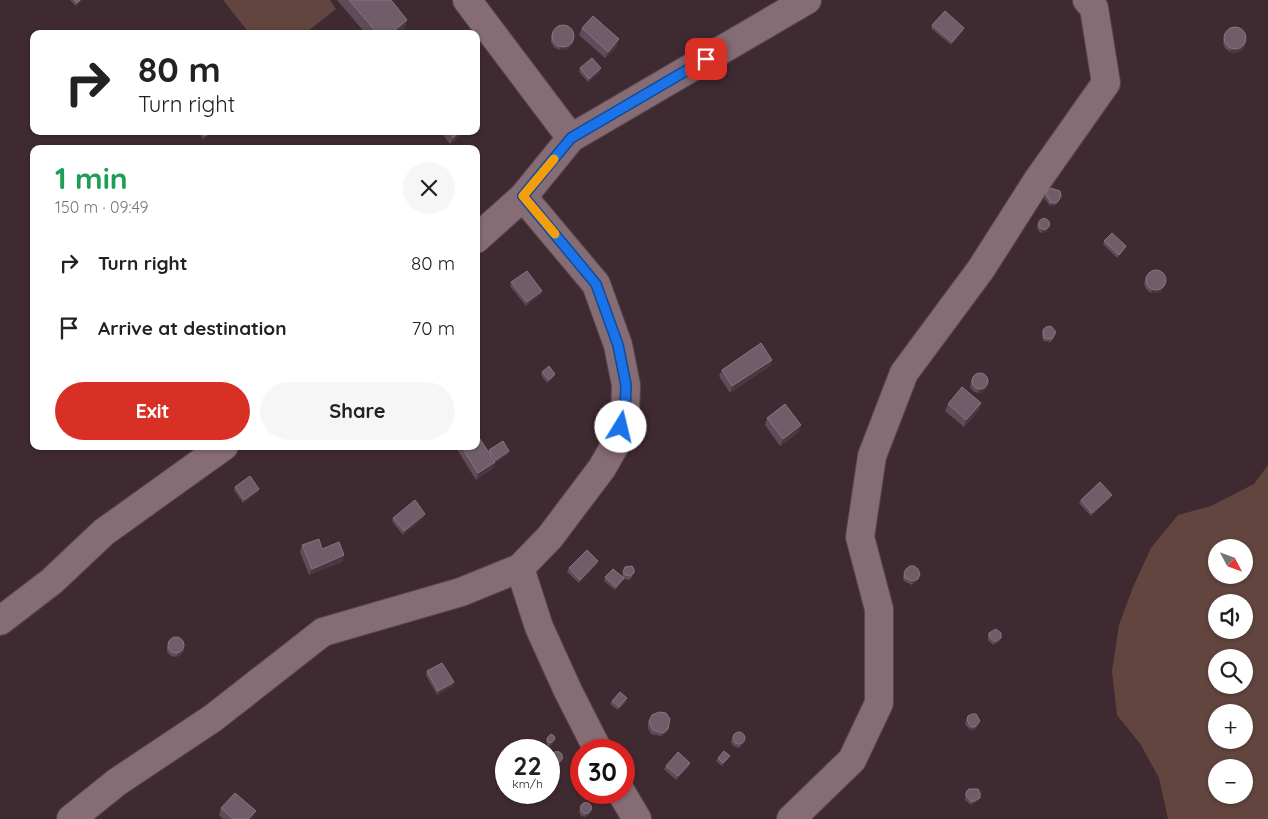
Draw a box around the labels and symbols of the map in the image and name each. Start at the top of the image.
pin [685,38,727,80]
position arrow [594,400,646,452]
north arrow [1208,539,1252,584]
speed limit sign: 30 [570,739,635,804]

